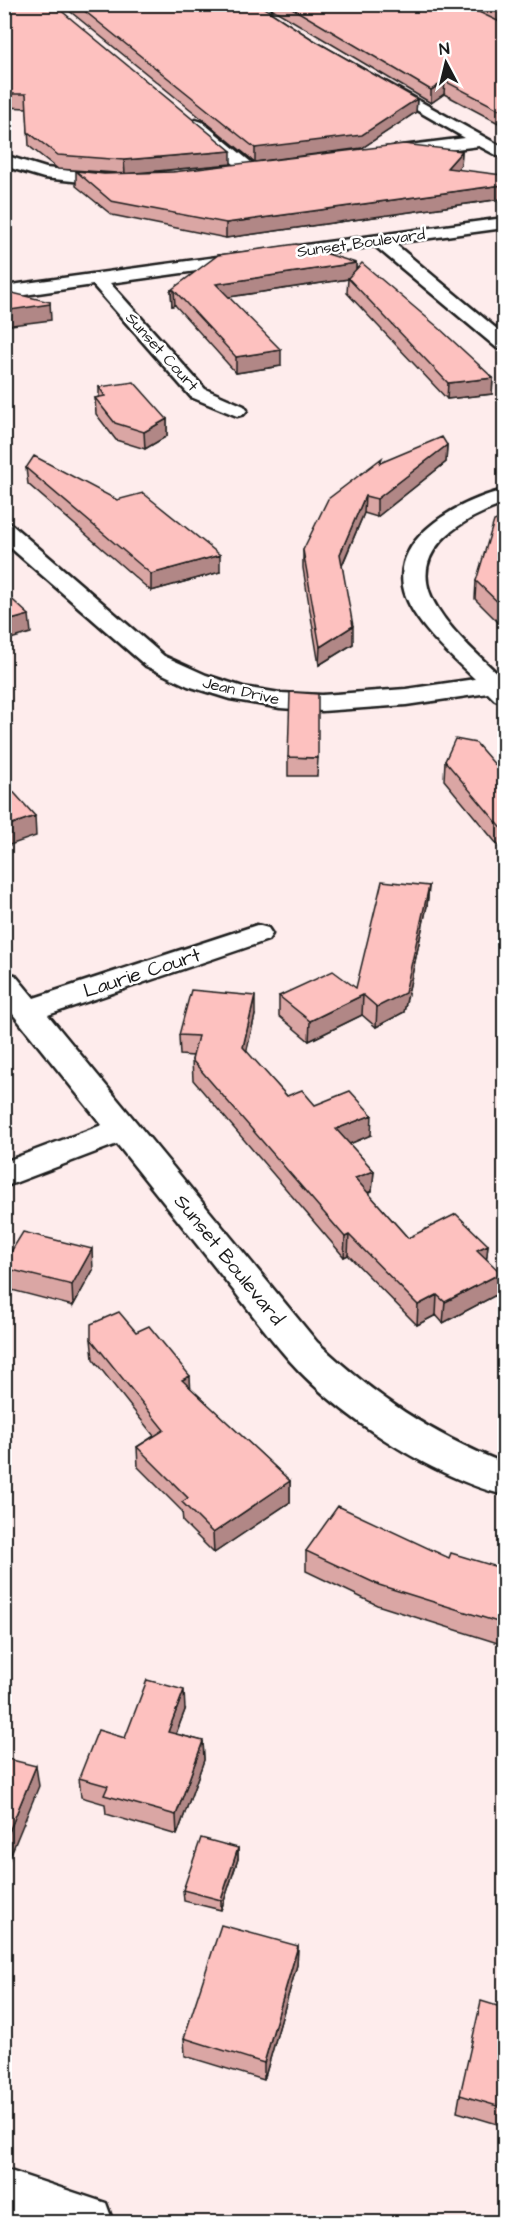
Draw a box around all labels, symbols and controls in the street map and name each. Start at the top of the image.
north arrow [416,33,476,93]
text: N [438,38,451,61]
street label: Sunset Boulevard [296,223,426,263]
street label: Sunset Court [120,308,204,397]
street label: Jean Drive [200,671,282,711]
street label: Laurie Court [80,941,204,1005]
street label: Sunset Boulevard [167,1188,291,1332]

